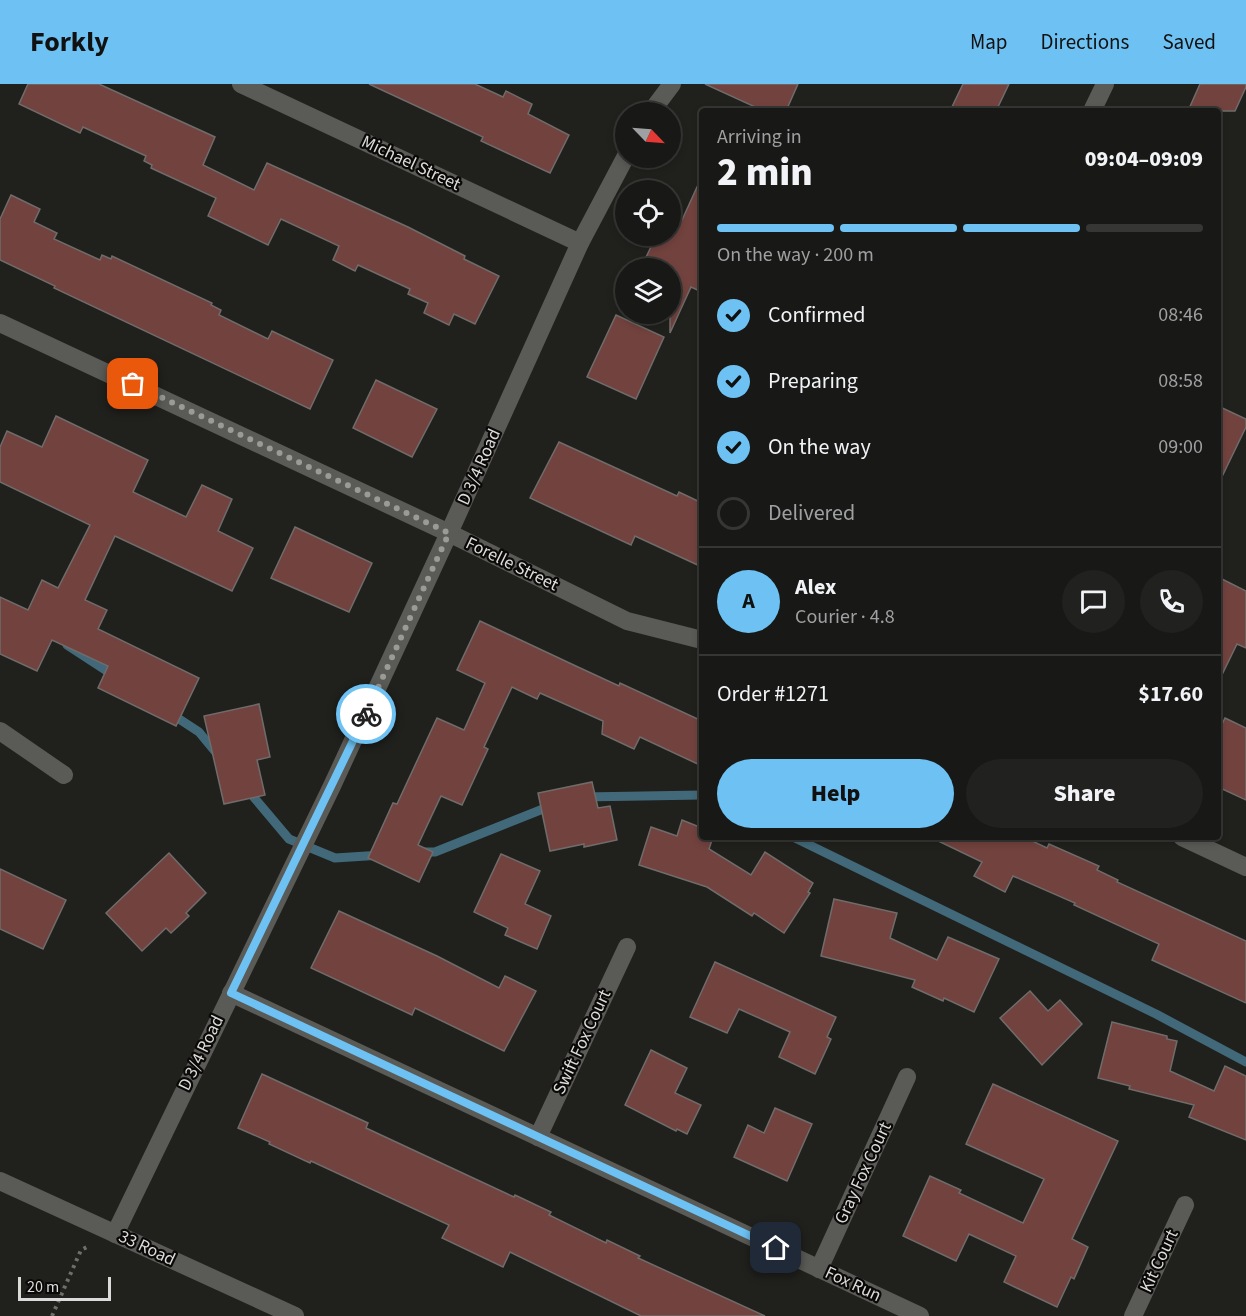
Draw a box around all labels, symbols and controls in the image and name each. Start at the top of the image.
text: Forkly [30,22,109,62]
text: Map [970,27,1008,57]
text: Directions [1041,27,1129,57]
text: Saved [1162,27,1216,57]
north arrow [615,102,681,168]
map controls [615,102,681,324]
text: Arriving in [717,123,802,151]
street label: Michael Street [357,129,465,197]
text: 09:04–09:09 [1085,143,1203,175]
text: 2 min [717,145,813,201]
button: locate [615,180,681,246]
text: On the way · 200 m [717,241,874,269]
button: layers [615,258,681,324]
icon: check [717,299,750,332]
text: Confirmed [768,299,865,331]
text: 08:46 [1158,301,1203,329]
pin [107,358,158,409]
icon: check [717,365,750,398]
text: Preparing [768,365,858,397]
icon: bag [116,367,149,400]
text: 08:58 [1158,367,1203,395]
street label: D 3/4 Road [451,425,507,509]
icon: check [717,431,750,464]
text: On the way [768,431,871,463]
text: 09:00 [1158,433,1203,461]
text: Delivered [768,497,855,529]
street label: Forelle Street [461,531,563,597]
button: chat [1062,570,1125,633]
button: phone [1140,570,1203,633]
text: Alex [795,571,836,603]
text: A [742,585,755,617]
text: Courier · 4.8 [795,603,895,631]
text: Order #1271 [717,678,829,710]
text: $17.60 [1138,678,1203,710]
courier [336,684,396,744]
icon: bike [350,698,383,731]
button: Help [717,759,954,828]
button: Share [966,759,1203,828]
street label: Swift Fox Court [547,985,617,1099]
street label: D 3/4 Road [172,1011,230,1095]
street label: Gray Fox Court [828,1118,898,1228]
pin [750,1222,801,1273]
street label: 33 Road [114,1224,180,1272]
street label: Kit Court [1134,1225,1184,1297]
icon: home [759,1231,792,1264]
street label: Fox Run [821,1260,885,1308]
scale bar [18,1274,111,1302]
text: 20 m [27,1276,59,1298]

